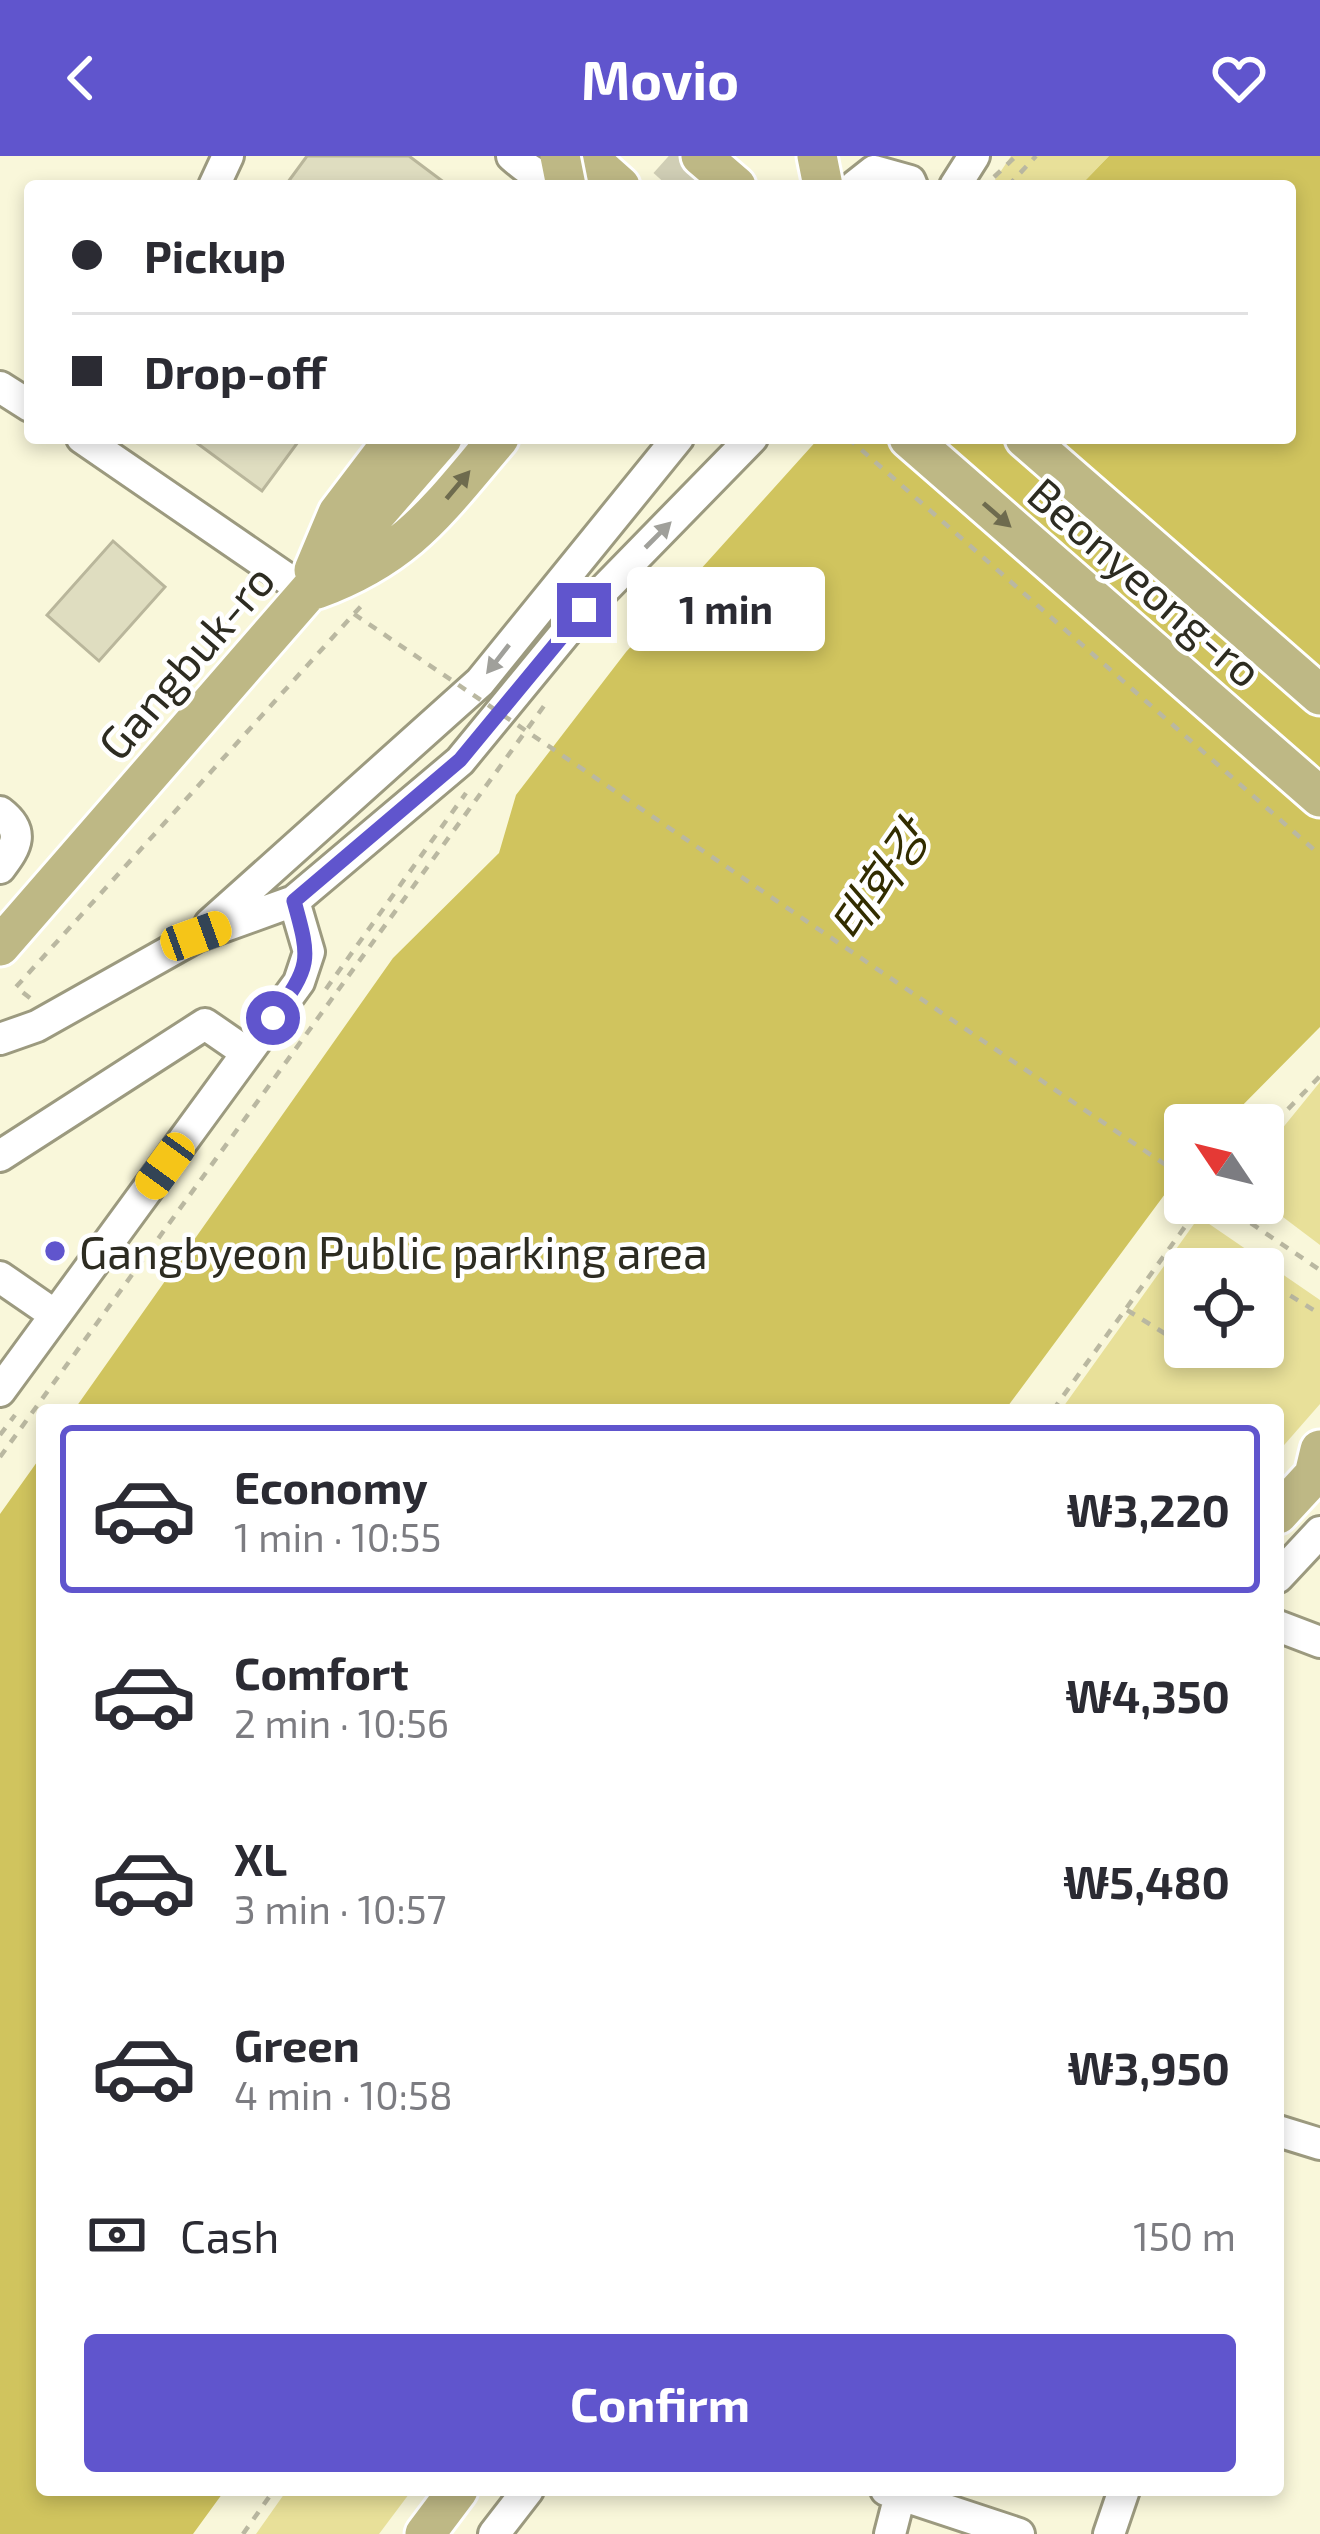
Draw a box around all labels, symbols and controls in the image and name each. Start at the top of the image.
icon: back [48,45,114,111]
icon: heart [1206,45,1272,111]
text: Movio [581,46,739,111]
text: Pickup [144,228,286,282]
text: Drop-off [144,344,326,398]
street label: Beonyeong-ro [1018,465,1274,697]
one-way arrow [445,470,471,500]
one-way arrow [982,501,1012,528]
one-way arrow [643,521,671,550]
street label: Gangbuk-ro [86,553,284,769]
callout: 1 min [626,568,824,652]
route end [557,583,611,637]
text: 1 min [679,585,773,632]
one-way arrow [486,643,511,674]
water label: 태화강 [816,805,943,952]
car [156,907,236,965]
route start [246,991,300,1045]
north arrow [1164,1104,1284,1224]
map controls [1164,1104,1284,1368]
car [129,1126,201,1206]
place label: Gangbyeon Public parking area [79,1224,708,1278]
marker: Gangbyeon Public parking area [42,1238,68,1264]
button: locate [1164,1248,1284,1368]
icon: car [90,1455,198,1563]
text: Economy [234,1459,428,1513]
text: ₩3,220 [1067,1482,1230,1536]
text: 1 min · 10:55 [234,1513,441,1560]
icon: car [90,1641,198,1749]
text: Comfort [234,1645,409,1699]
text: ₩4,350 [1065,1668,1230,1722]
text: 2 min · 10:56 [234,1699,449,1746]
icon: car [90,1827,198,1935]
text: XL [234,1831,287,1885]
text: ₩5,480 [1063,1854,1230,1908]
text: 3 min · 10:57 [234,1885,447,1932]
icon: car [90,2013,198,2121]
text: Green [234,2017,360,2071]
text: ₩3,950 [1067,2040,1230,2094]
text: 4 min · 10:58 [234,2071,453,2118]
icon: cash [84,2202,150,2268]
text: Cash [180,2208,279,2262]
text: 150 m [1133,2212,1236,2259]
button: Confirm [84,2334,1236,2472]

